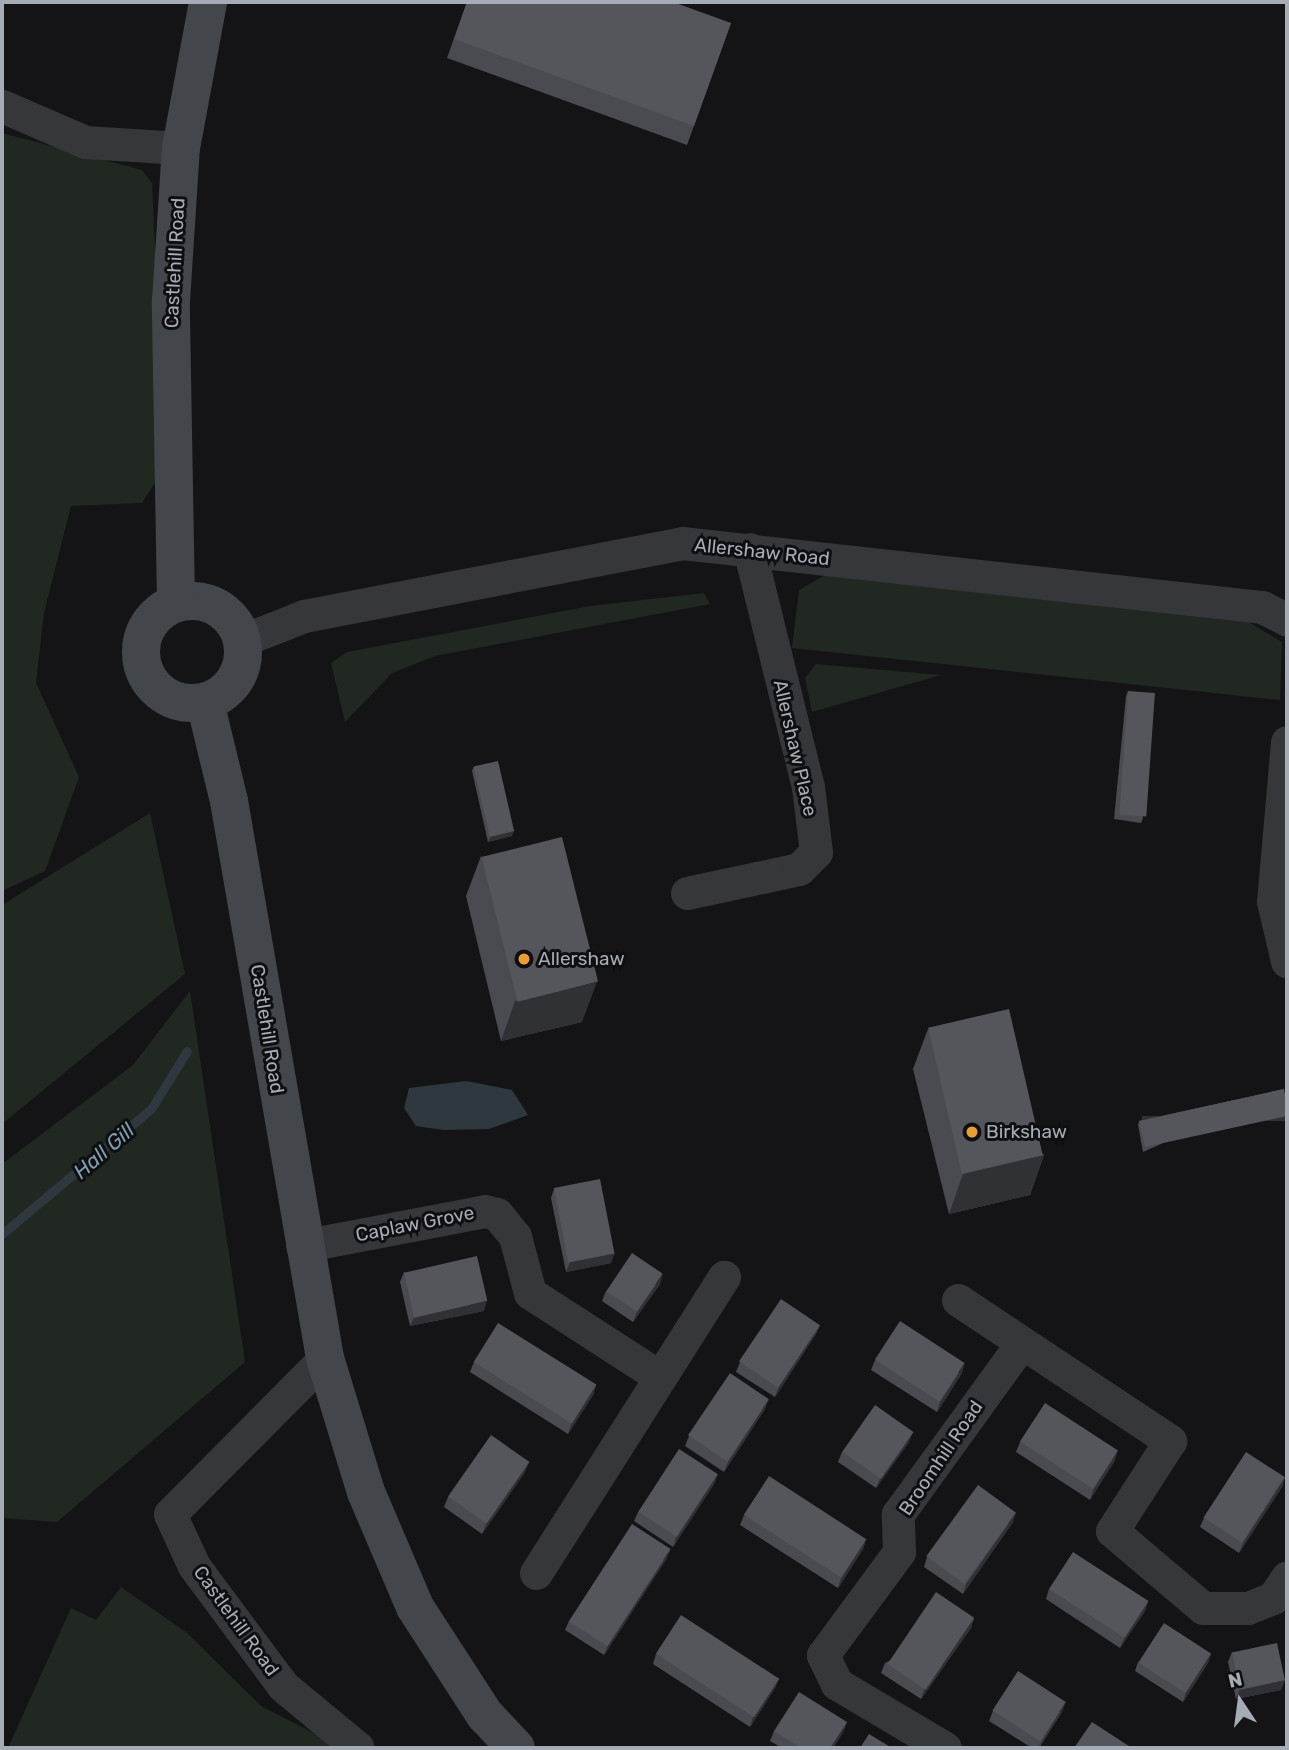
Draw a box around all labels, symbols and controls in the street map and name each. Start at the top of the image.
street label: Castlehill Road [160,197,190,329]
street label: Allershaw Road [693,534,831,570]
street label: Allershaw Place [768,677,822,819]
place label: Allershaw [538,948,625,970]
marker: Allershaw [516,951,532,967]
street label: Castlehill Road [246,963,288,1095]
water label: Hall Gill [68,1118,140,1184]
place label: Birkshaw [986,1121,1067,1143]
marker: Birkshaw [964,1124,980,1140]
street label: Caplaw Grove [354,1201,476,1247]
street label: Broomhill Road [894,1396,988,1520]
street label: Castlehill Road [188,1561,284,1681]
north arrow [1205,1666,1275,1736]
text: N [1226,1667,1244,1693]

